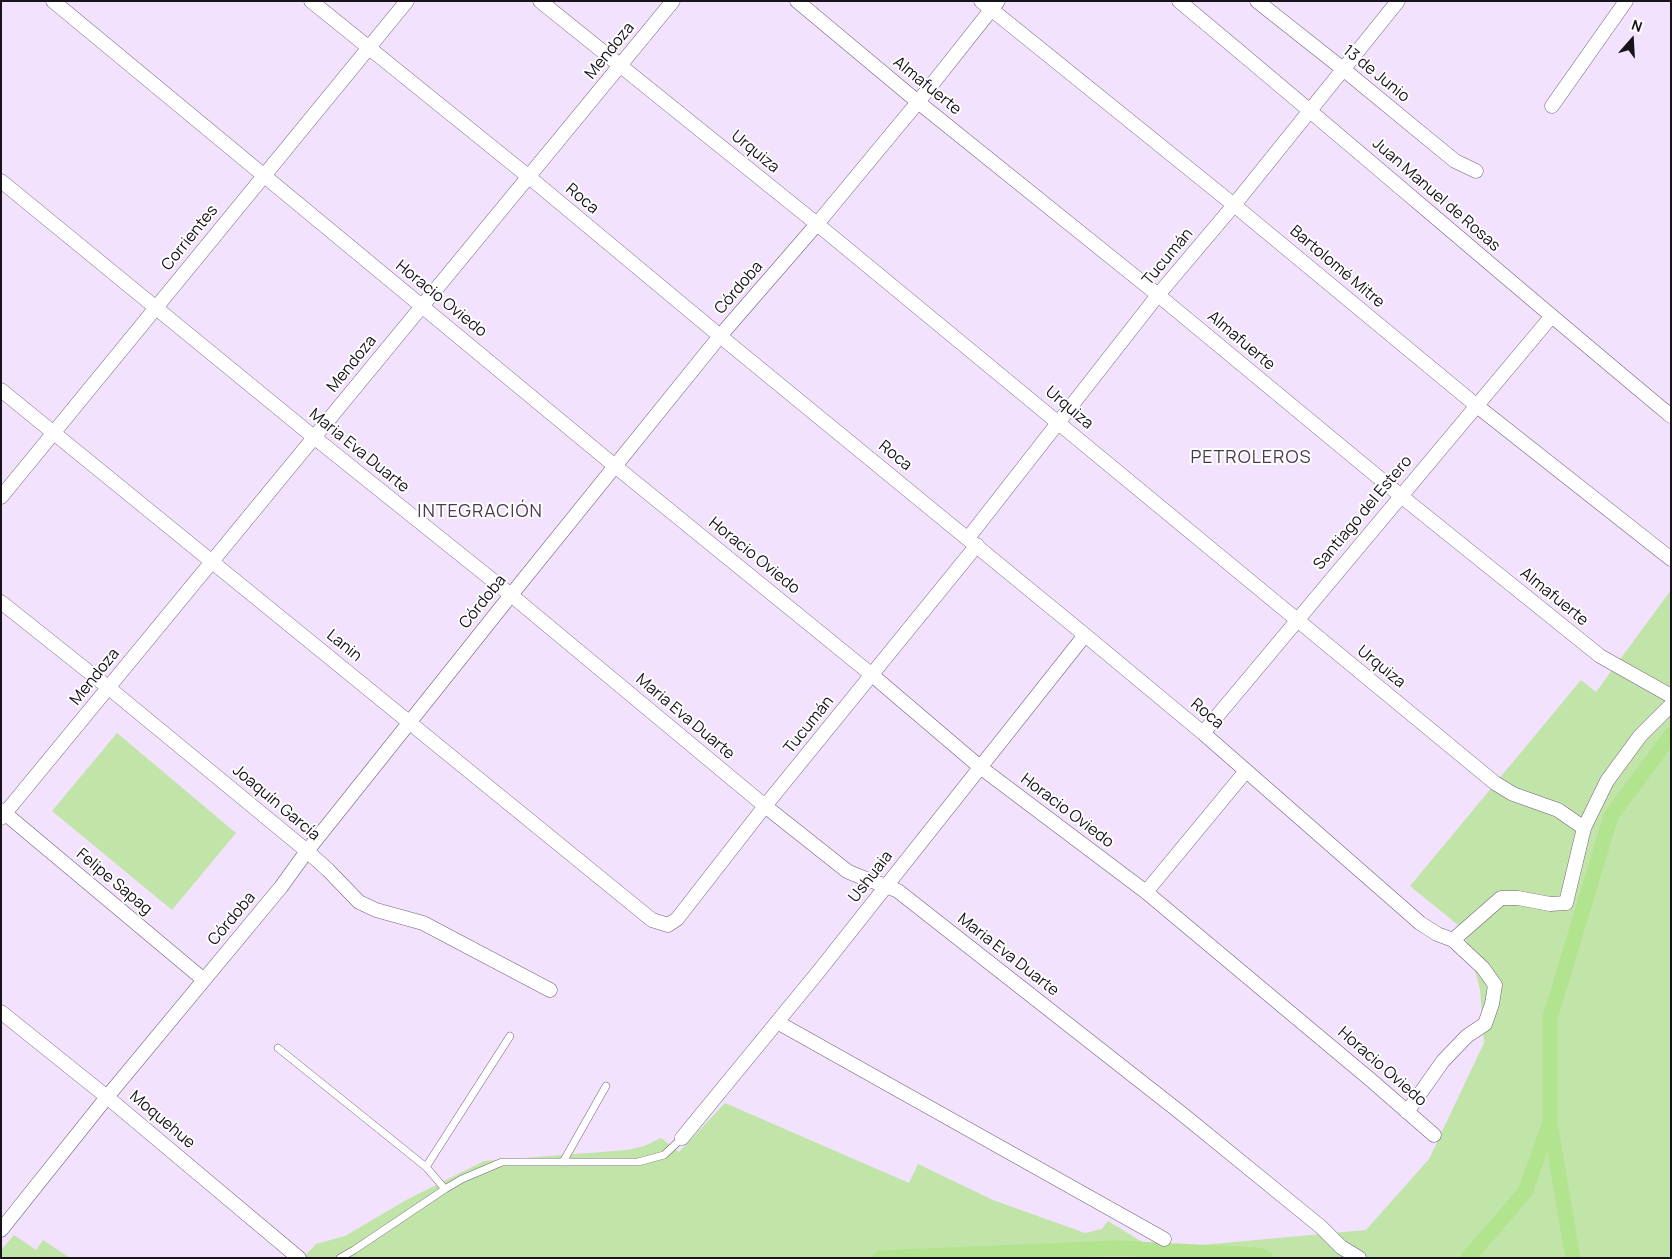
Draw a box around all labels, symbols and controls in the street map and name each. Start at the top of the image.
north arrow [1607,15,1657,65]
text: N [1629,15,1645,36]
street label: Mendoza [581,19,639,83]
street label: 13 de Junio [1339,41,1413,107]
street label: Almafuerte [889,53,965,119]
street label: Urquiza [727,127,783,177]
street label: Juan Manuel de Rosas [1368,134,1504,256]
street label: Roca [562,180,602,218]
street label: Corrientes [158,201,222,275]
street label: Bartolomé Mitre [1286,222,1388,312]
street label: Tucumán [1139,225,1197,289]
street label: Horacio Oviedo [392,256,490,342]
street label: Córdoba [711,258,767,318]
street label: Almafuerte [1203,307,1279,375]
street label: Mendoza [323,332,381,396]
street label: Urquiza [1041,382,1097,434]
street label: Maria Eva Duarte [305,405,413,497]
street label: Roca [874,437,916,475]
district label: PETROLEROS [1189,447,1313,469]
street label: Santiago del Estero [1310,452,1416,574]
district label: INTEGRACIÓN [416,501,544,523]
street label: Horacio Oviedo [705,513,803,599]
street label: Almafuerte [1516,564,1592,630]
street label: Córdoba [455,571,511,633]
street label: Lanin [322,626,366,666]
street label: Urquiza [1353,642,1409,692]
street label: Mendoza [66,645,124,709]
street label: Maria Eva Duarte [632,670,738,764]
street label: Tucumán [780,692,838,758]
street label: Roca [1187,695,1227,733]
street label: Joaquín García [228,761,324,845]
street label: Horacio Oviedo [1017,770,1117,852]
street label: Felipe Sapag [72,845,156,919]
street label: Ushuaia [845,847,897,907]
street label: Córdoba [204,888,260,950]
street label: Maria Eva Duarte [954,910,1062,1000]
street label: Horacio Oviedo [1334,1023,1430,1111]
street label: Moquehue [125,1087,199,1153]

